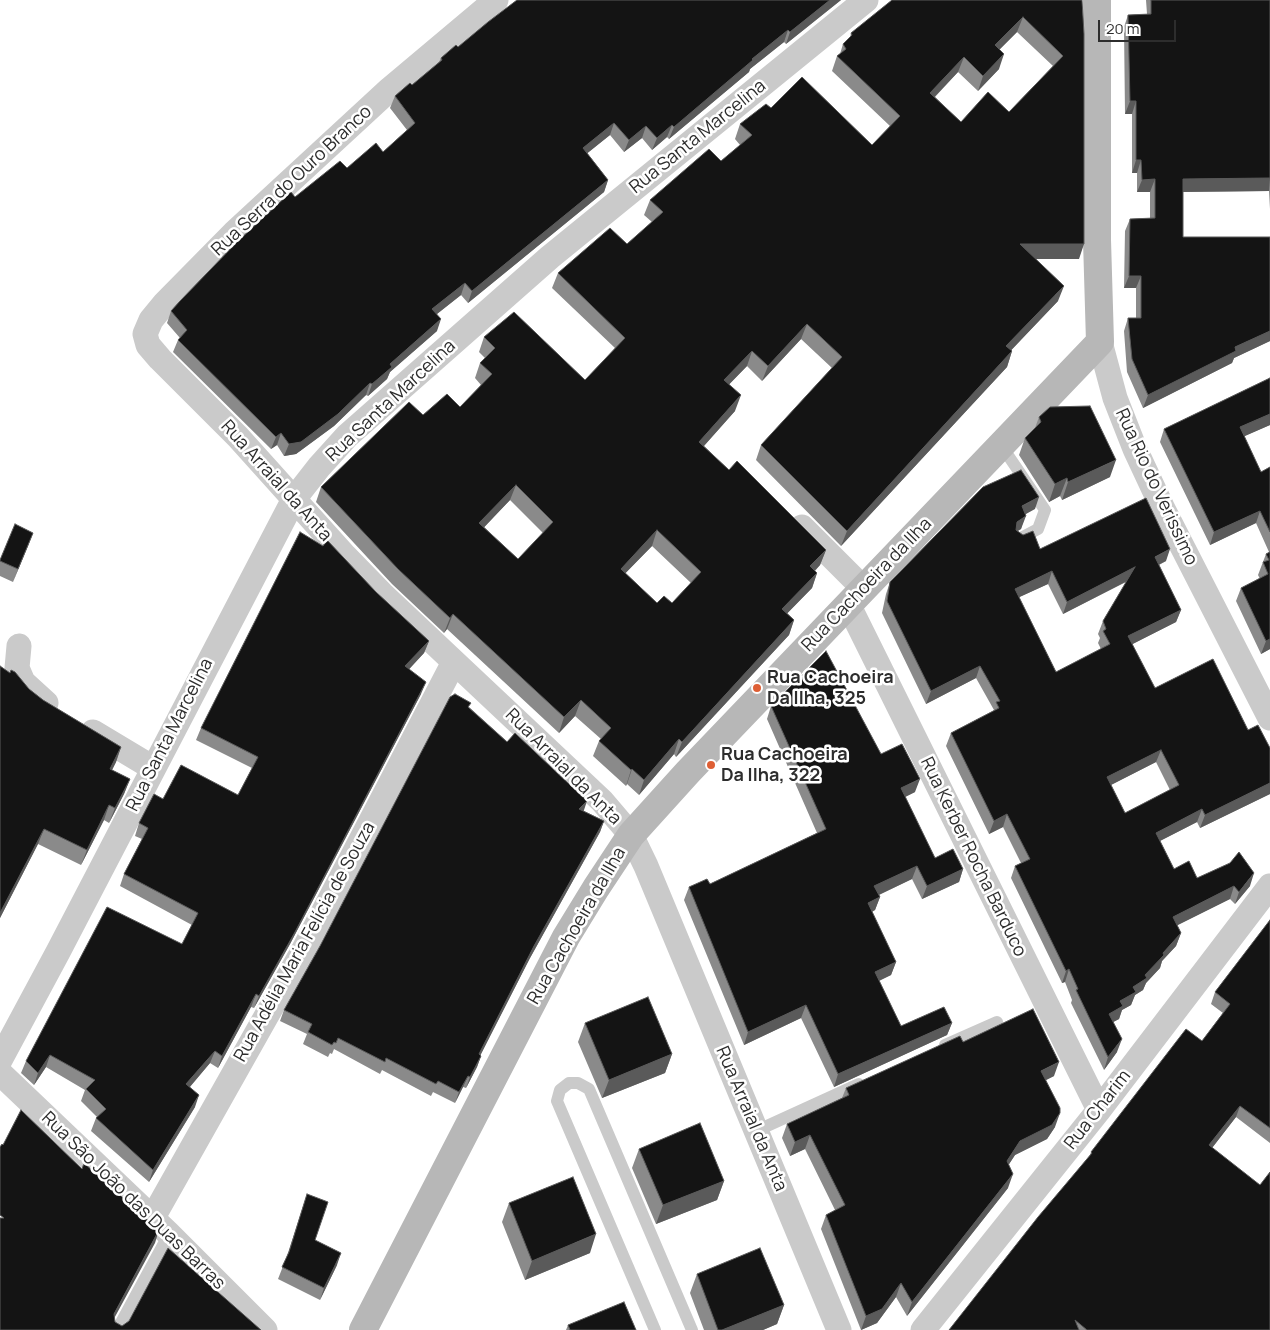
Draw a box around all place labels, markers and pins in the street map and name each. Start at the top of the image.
place label: Rua Cachoeira Da Ilha, 325 [767,667,894,710]
marker: Rua Cachoeira Da Ilha, 325 [751,682,763,694]
place label: Rua Cachoeira Da Ilha, 322 [721,744,848,786]
marker: Rua Cachoeira Da Ilha, 322 [705,759,717,771]

